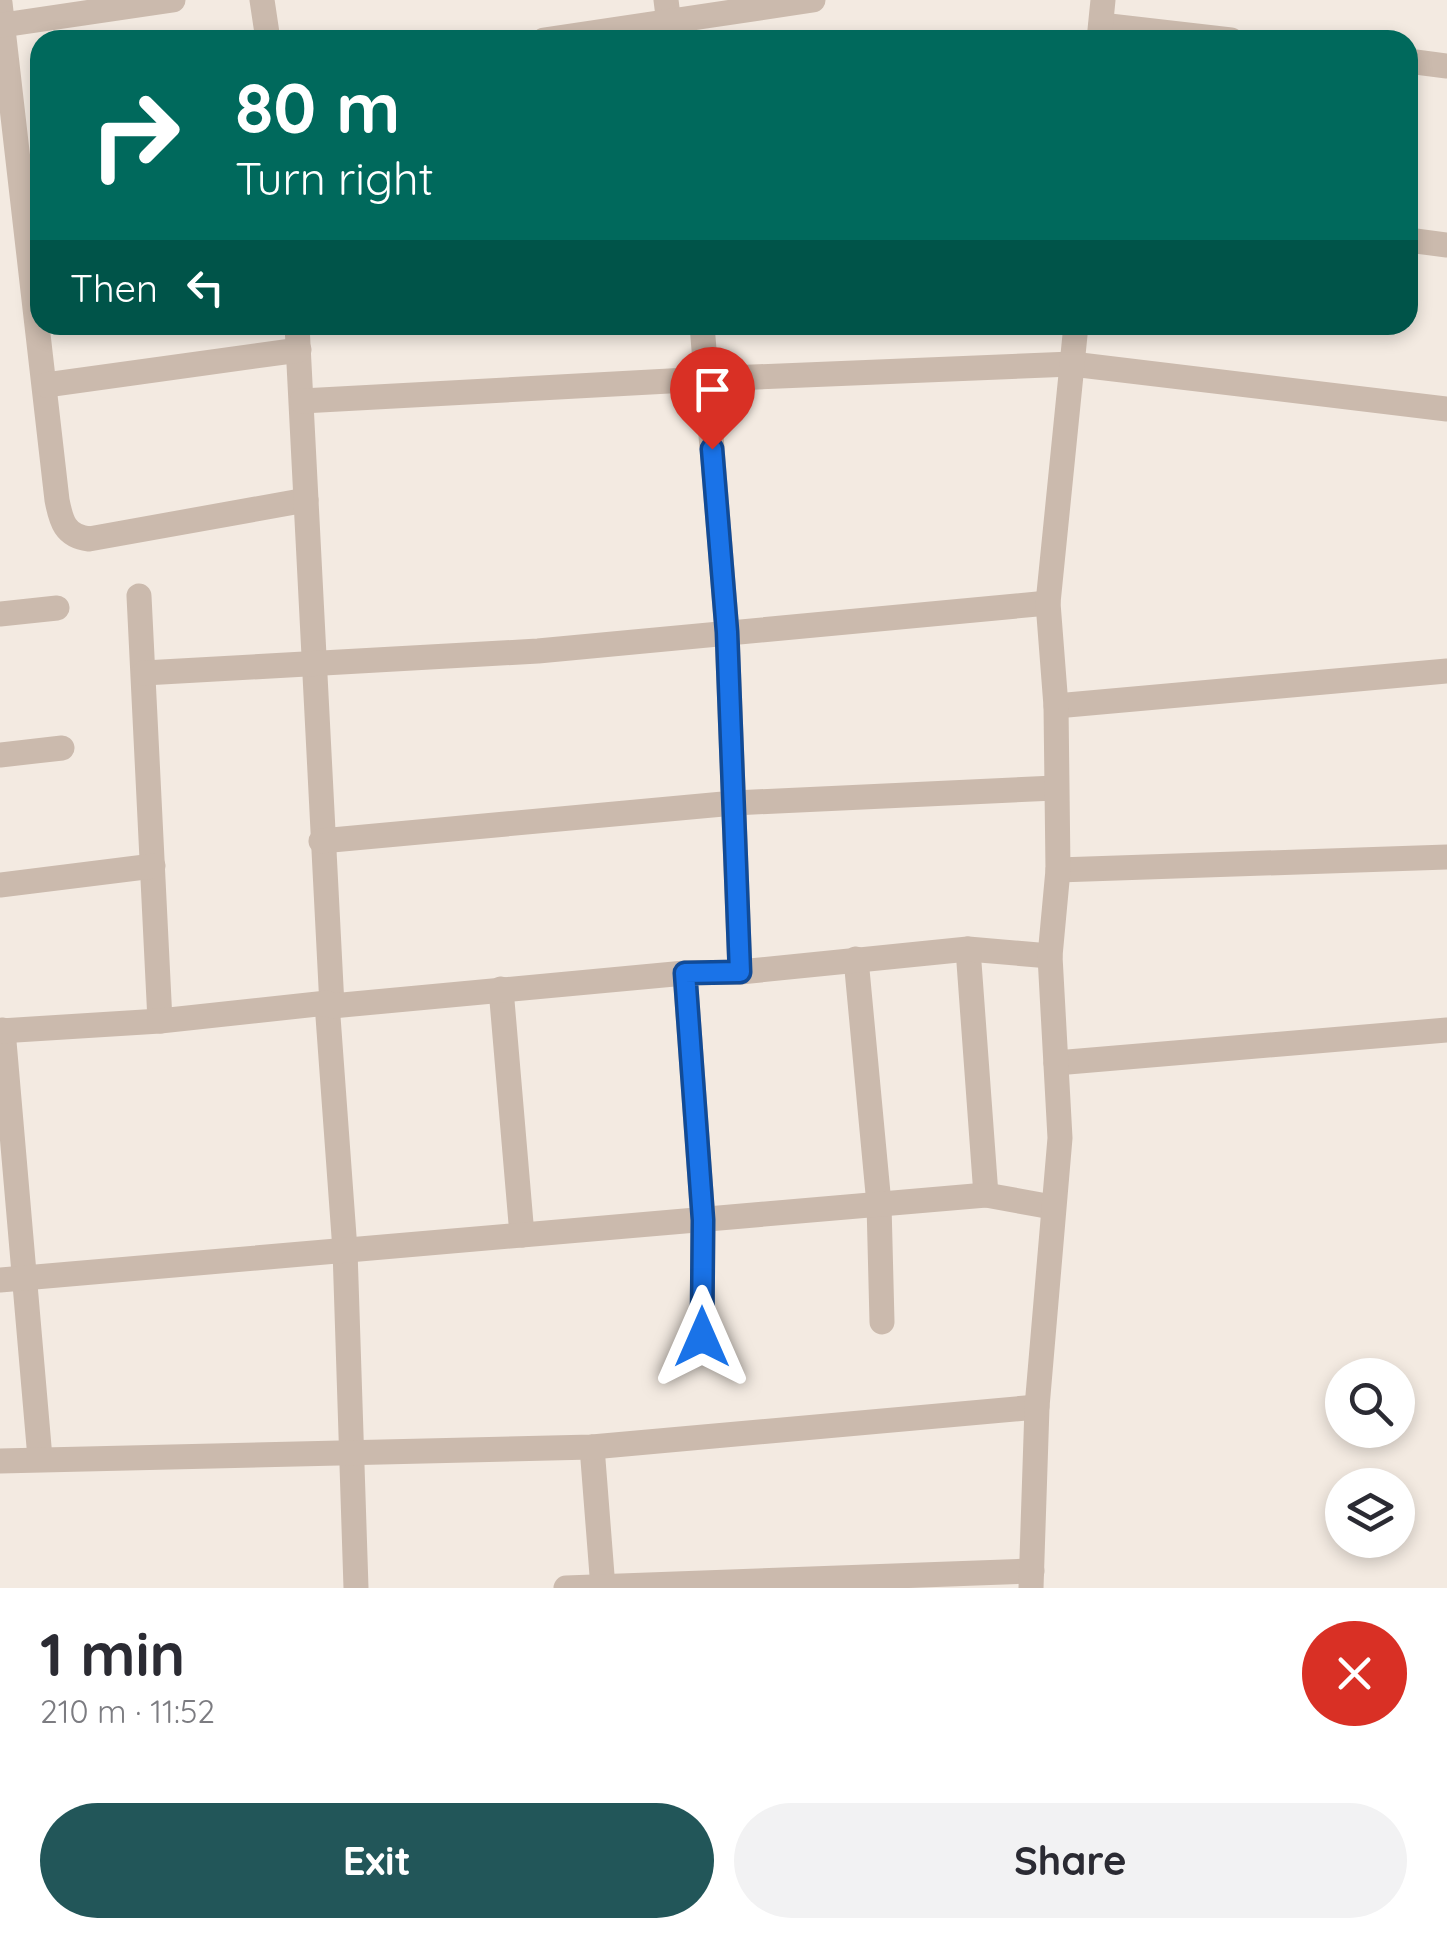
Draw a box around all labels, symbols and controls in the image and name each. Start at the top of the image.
text: 80 m [235,63,400,151]
icon: right [70,70,200,200]
text: Turn right [235,150,434,206]
icon: left [178,260,233,315]
text: Then [70,264,158,312]
pin [670,347,755,450]
icon: arrive [685,362,740,417]
position arrow [650,1285,754,1389]
map controls [1325,1358,1415,1558]
button: search [1325,1358,1415,1448]
button: layers [1325,1468,1415,1558]
text: 1 min [40,1616,185,1691]
button: close [1302,1621,1407,1726]
text: 210 m · 11:52 [40,1691,215,1731]
button: Exit [40,1803,714,1918]
button: Share [734,1803,1407,1918]

